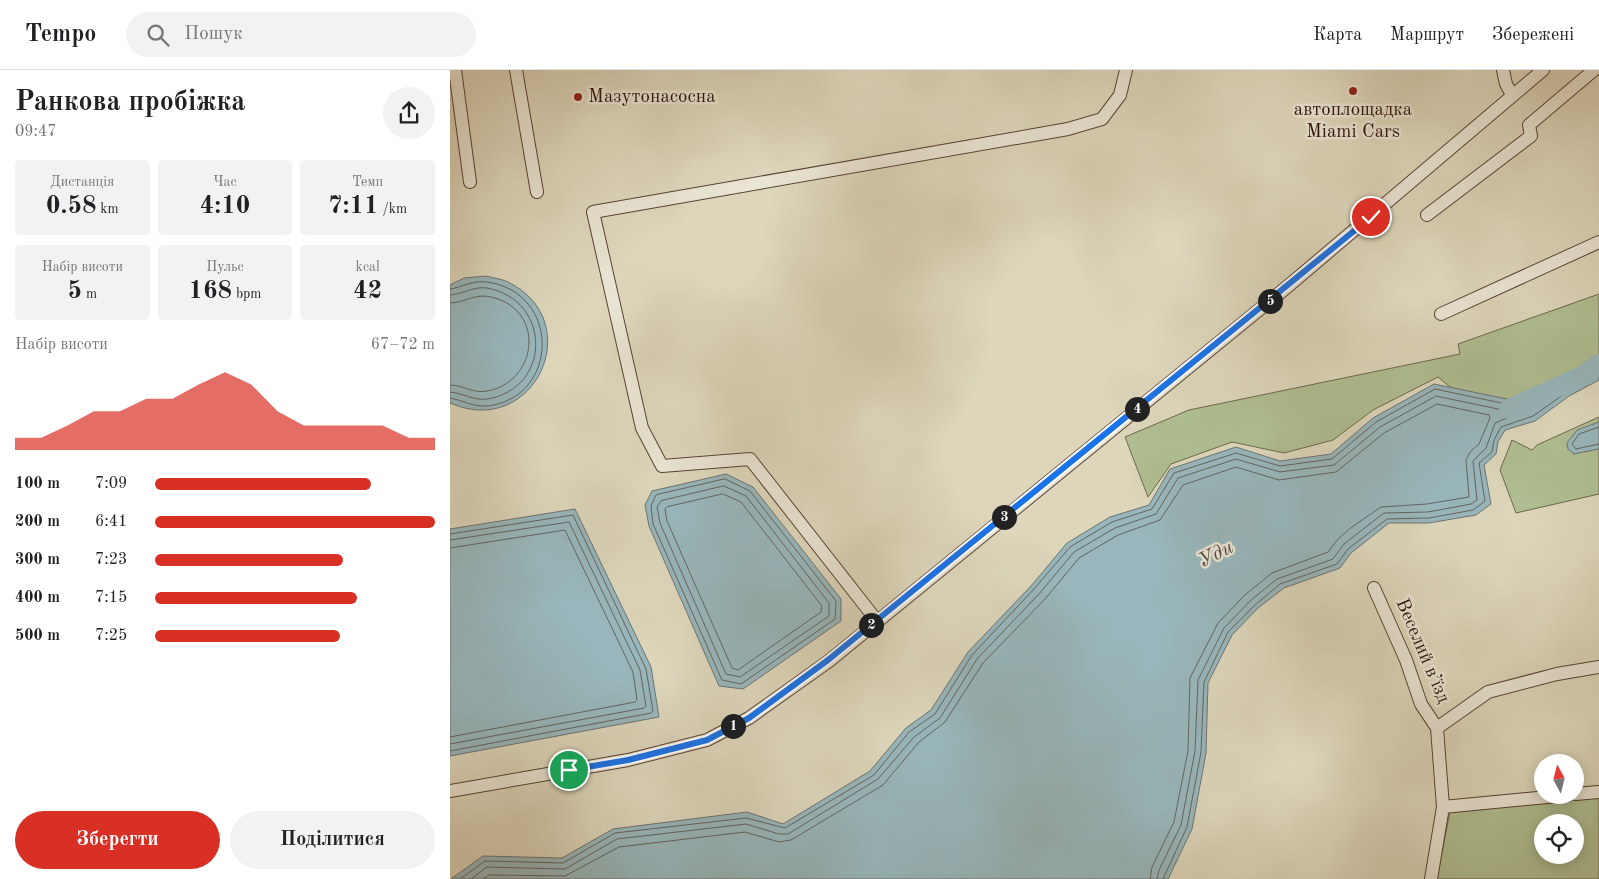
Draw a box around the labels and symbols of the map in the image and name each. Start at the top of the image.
marker: автоплощадка Miami Cars [1347,85,1359,97]
place label: Мазутонасосна [588,88,716,107]
marker: Мазутонасосна [572,91,584,103]
place label: автоплощадка Miami Cars [1294,101,1413,142]
pin [1350,196,1392,238]
pin: 5 [1258,288,1282,314]
pin: 4 [1124,396,1150,422]
pin: 3 [992,504,1016,530]
water label: Уди [1195,538,1237,572]
street label: Веселий в’їзд [1391,596,1453,707]
pin: 2 [858,612,884,638]
pin: 1 [720,714,746,738]
pin [548,749,590,791]
north arrow [1534,754,1584,804]

